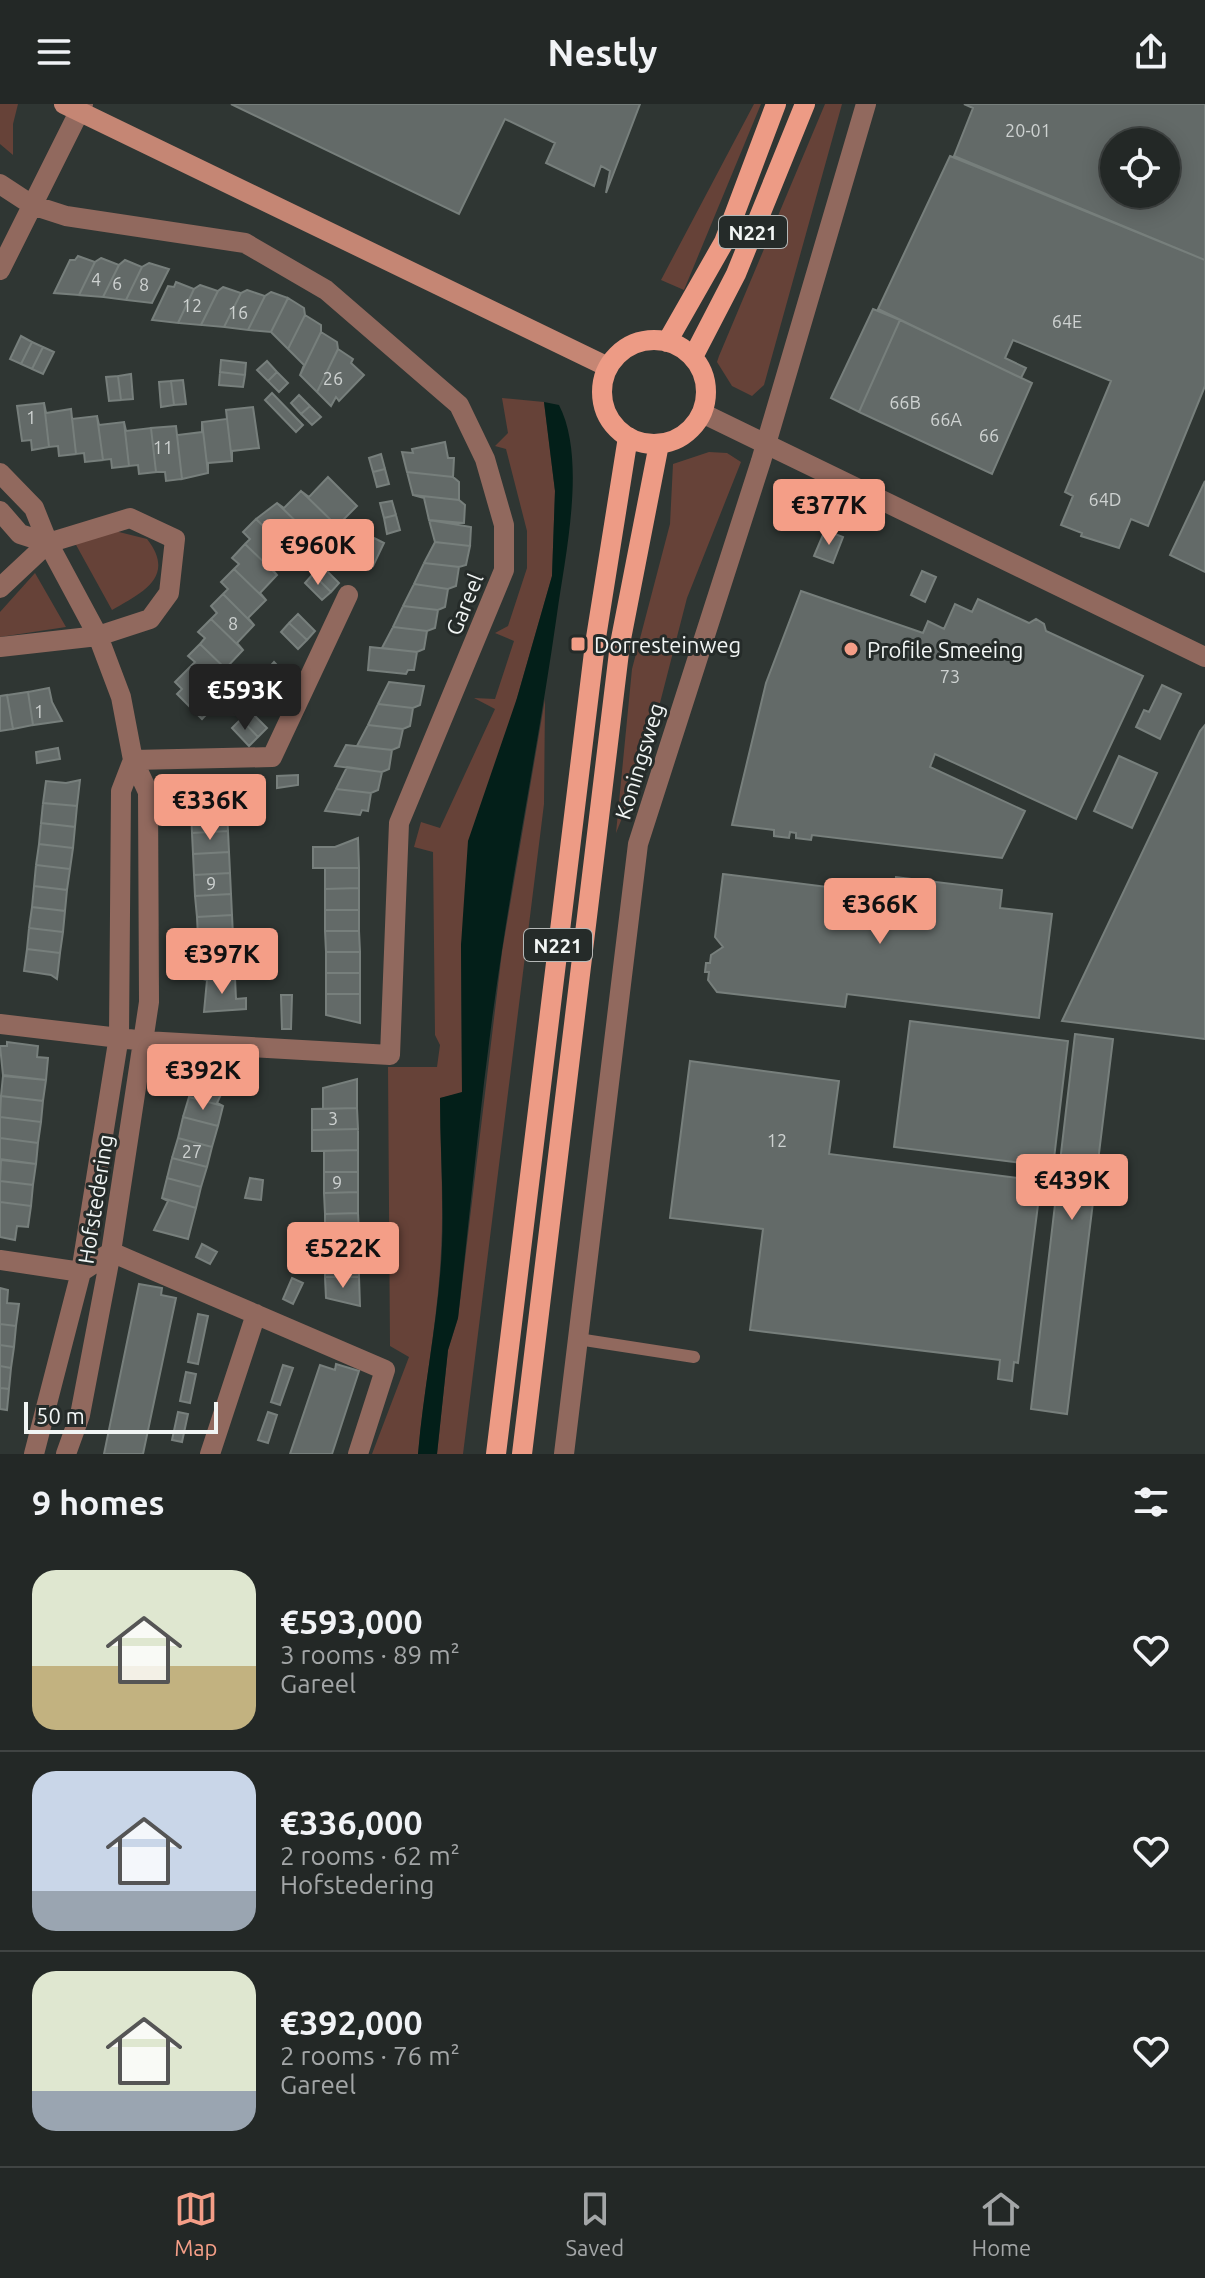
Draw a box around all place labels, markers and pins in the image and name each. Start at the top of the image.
pin: €377K [773,479,885,547]
pin: €960K [262,519,374,587]
place label: Dorresteinweg [594,632,741,657]
marker: Dorresteinweg [569,635,587,653]
place label: Profile Smeeing [867,637,1023,662]
marker: Profile Smeeing [842,640,860,658]
pin: €593K [189,664,301,732]
pin: €336K [154,774,266,842]
pin: €366K [824,878,936,946]
pin: €397K [166,928,278,996]
pin: €392K [147,1044,259,1112]
pin: €439K [1016,1154,1128,1222]
pin: €522K [287,1222,399,1290]

